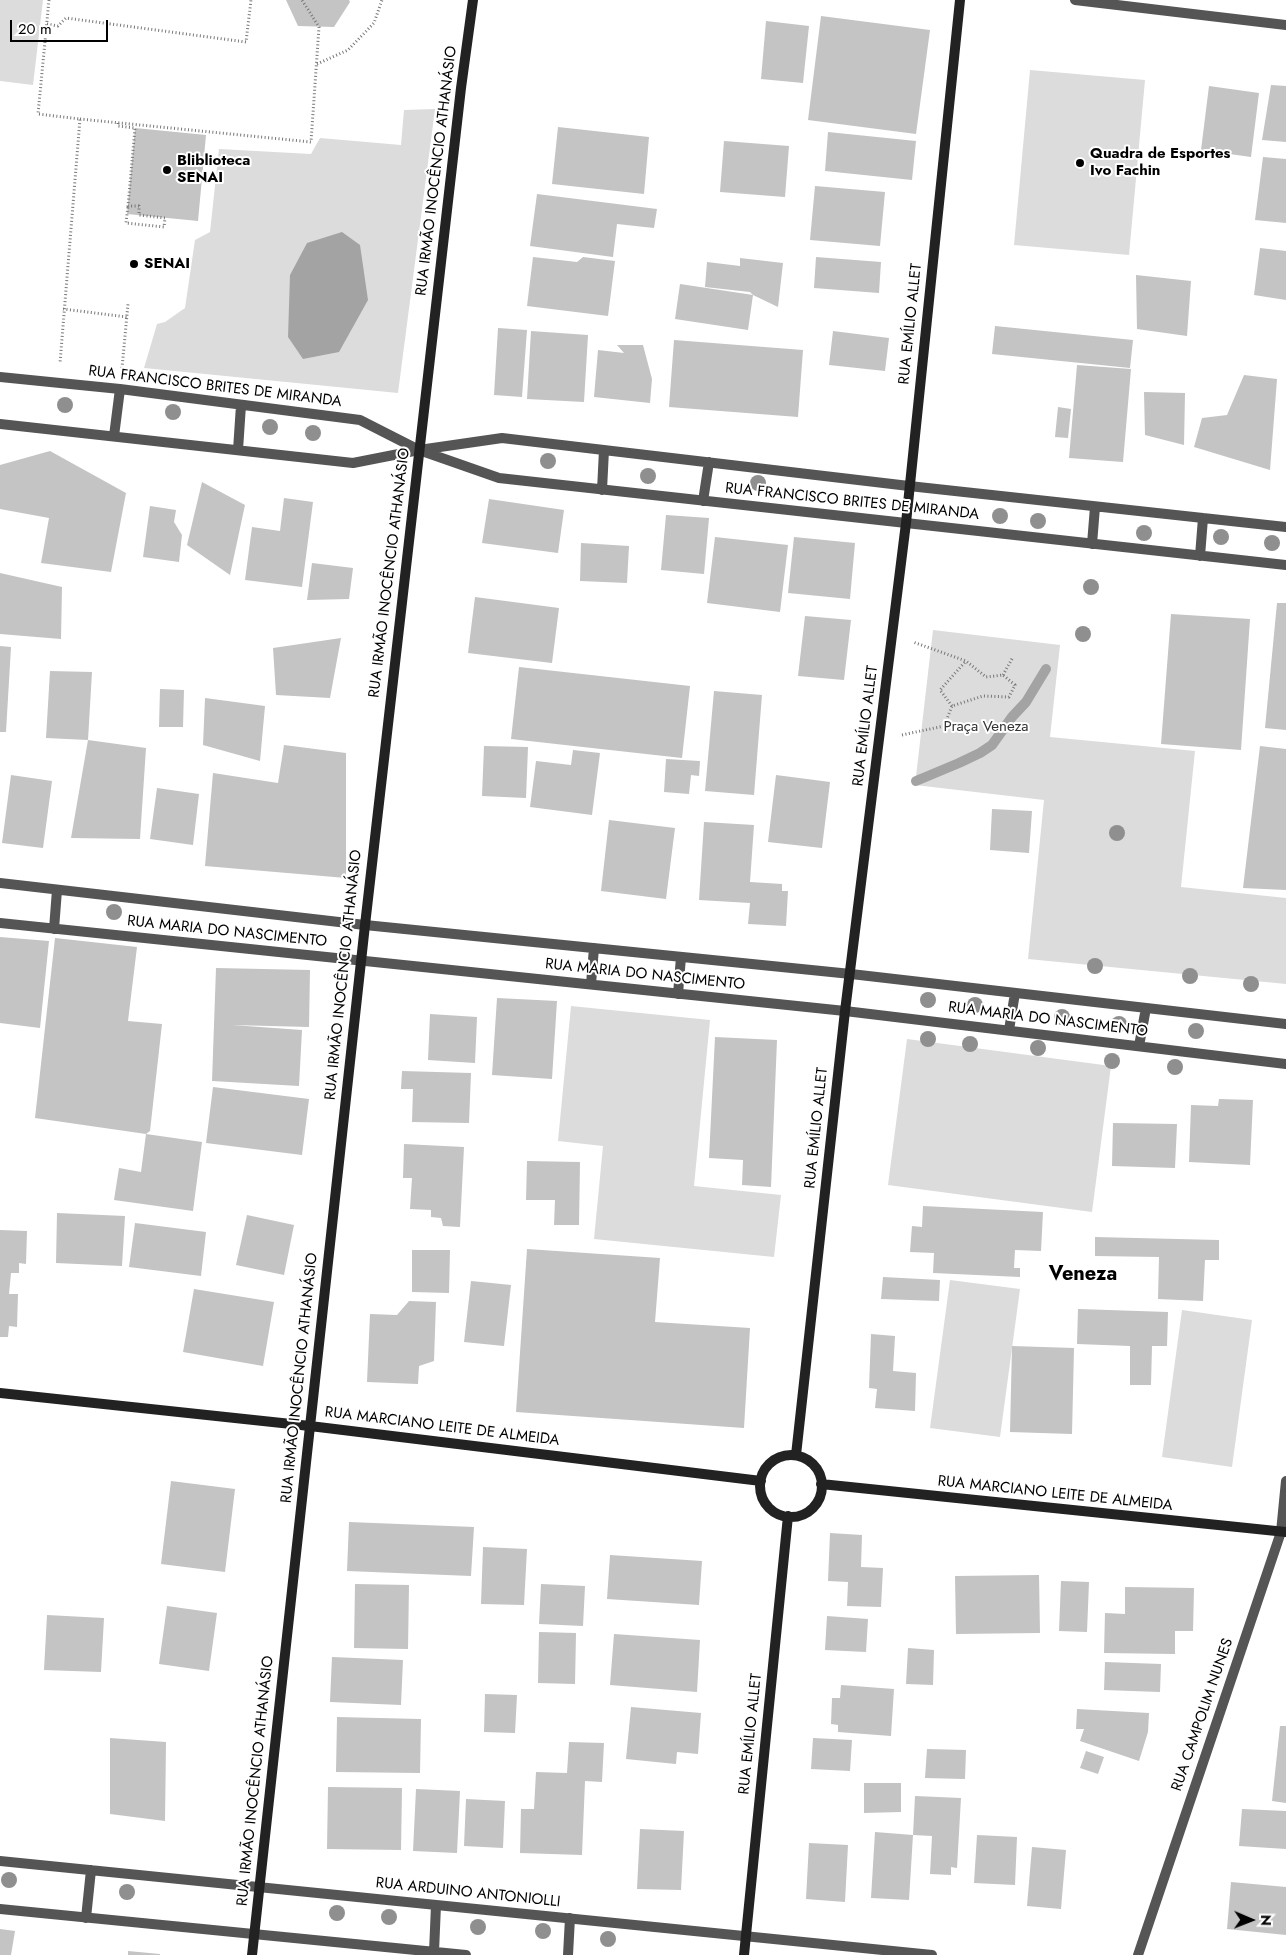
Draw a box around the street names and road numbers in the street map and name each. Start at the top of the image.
street label: RUA IRMÃO INOCÊNCIO ATHANÁSIO [413,45,461,297]
street label: RUA EMÍLIO ALLET [896,263,926,385]
street label: RUA FRANCISCO BRITES DE MIRANDA [87,363,343,411]
street label: RUA IRMÃO INOCÊNCIO ATHANÁSIO [366,447,414,699]
street label: RUA FRANCISCO BRITES DE MIRANDA [724,480,980,524]
street label: RUA EMÍLIO ALLET [850,665,882,787]
street label: RUA IRMÃO INOCÊNCIO ATHANÁSIO [322,849,366,1101]
street label: RUA MARIA DO NASCIMENTO [126,913,328,951]
street label: RUA MARIA DO NASCIMENTO [544,956,746,994]
street label: RUA MARIA DO NASCIMENTO [947,999,1149,1041]
street label: RUA EMÍLIO ALLET [802,1067,832,1189]
street label: RUA IRMÃO INOCÊNCIO ATHANÁSIO [278,1252,322,1504]
street label: RUA MARCIANO LEITE DE ALMEIDA [324,1404,560,1450]
street label: RUA MARCIANO LEITE DE ALMEIDA [937,1473,1173,1515]
street label: RUA CAMPOLIM NUNES [1168,1636,1238,1794]
street label: RUA IRMÃO INOCÊNCIO ATHANÁSIO [234,1655,278,1907]
street label: RUA EMÍLIO ALLET [736,1673,766,1795]
street label: RUA ARDUINO ANTONIOLLI [375,1874,561,1912]

